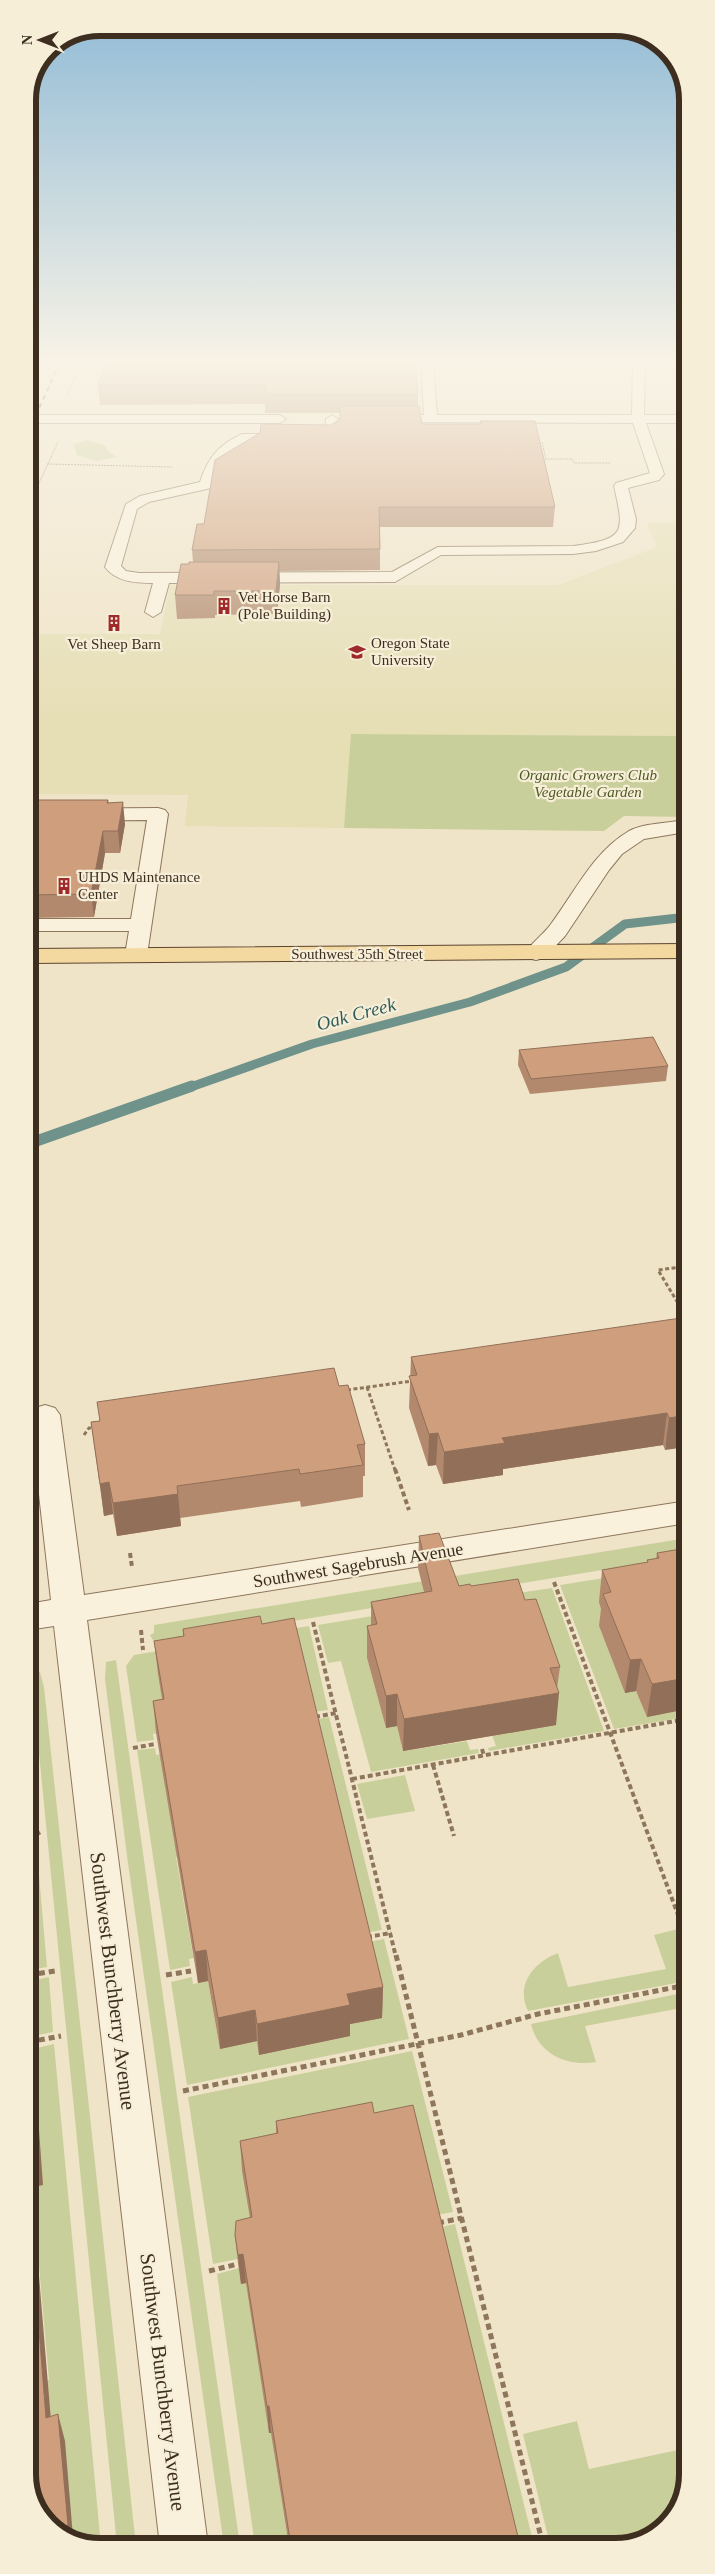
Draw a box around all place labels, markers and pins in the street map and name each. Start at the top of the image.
place label: Vet Horse Barn (Pole Building) [238,589,331,623]
building icon: Vet Horse Barn (Pole Building) [214,596,234,616]
building icon: Vet Sheep Barn [104,613,124,633]
place label: Oregon State University [371,635,450,668]
place label: Vet Sheep Barn [67,636,161,652]
school or university icon: Oregon State University [347,642,367,662]
place label: UHDS Maintenance Center [78,869,200,902]
building icon: UHDS Maintenance Center [54,876,74,896]

